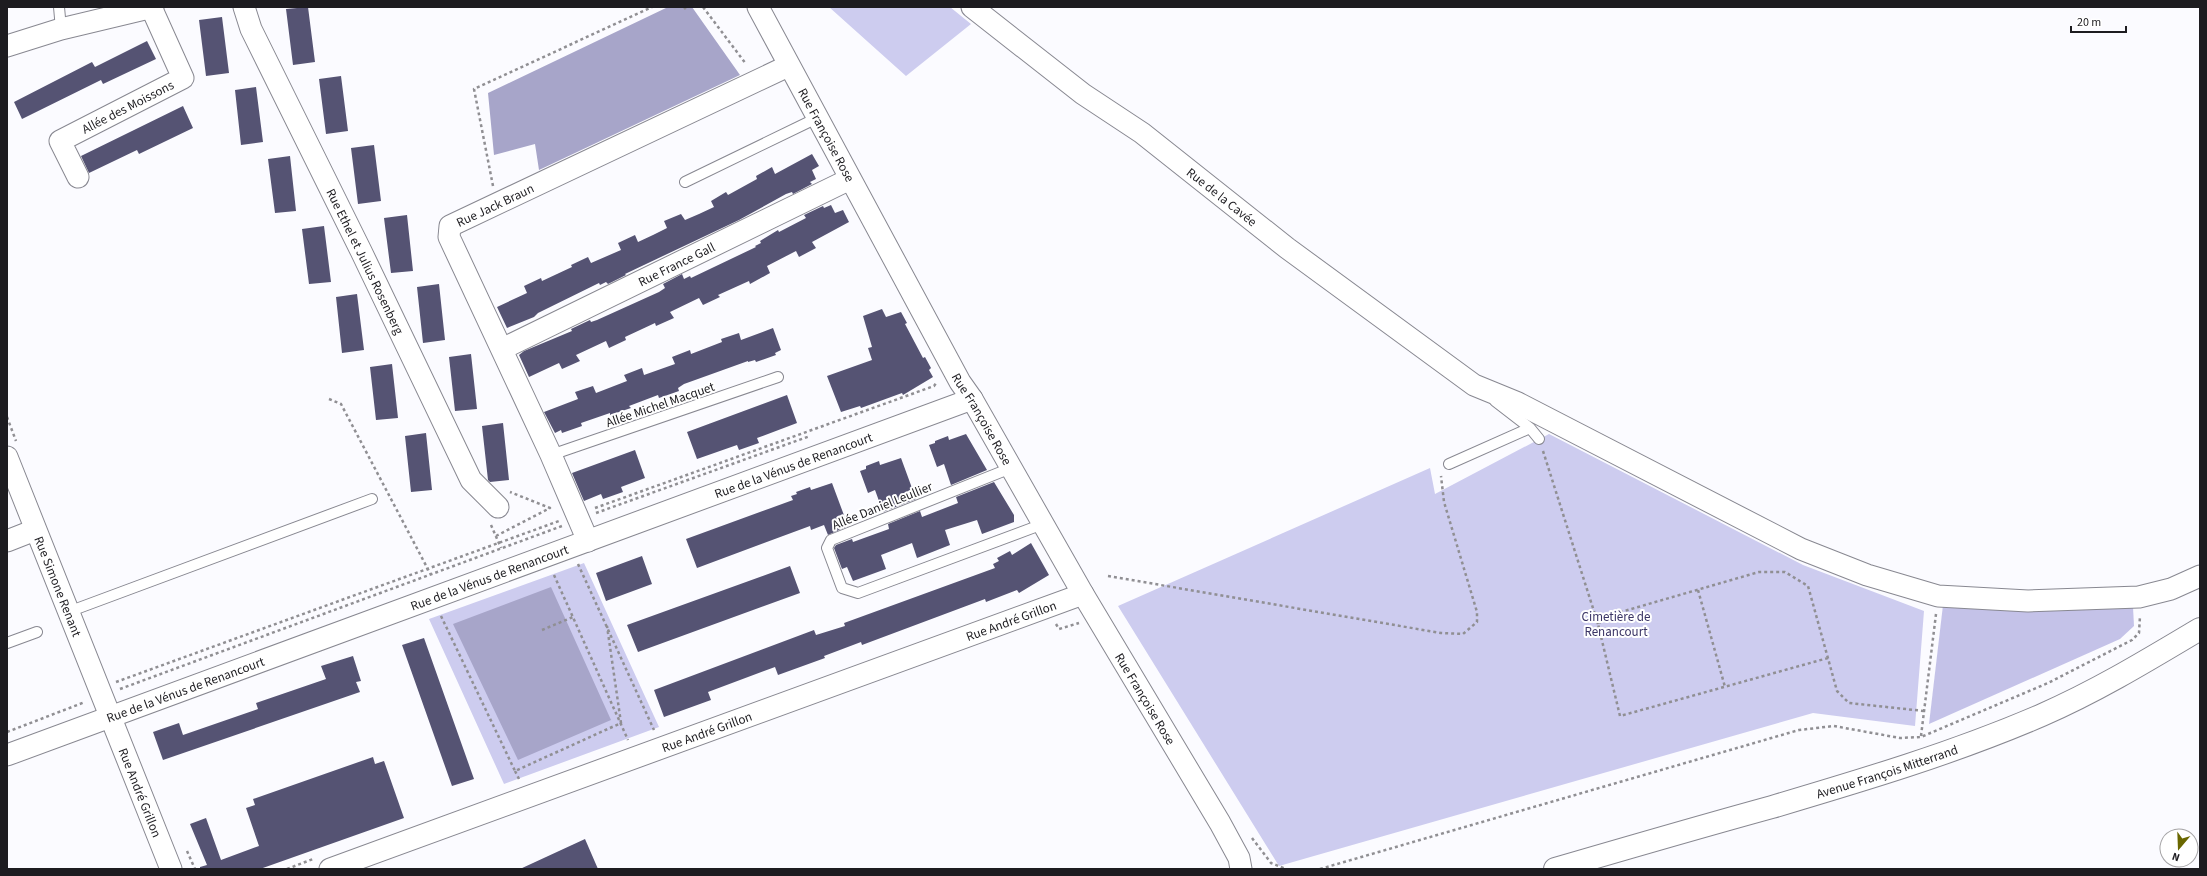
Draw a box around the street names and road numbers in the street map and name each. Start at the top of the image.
street label: Allée des Moissons [79,76,178,138]
street label: Rue Françoise Rose [793,85,859,185]
street label: Rue de la Cavée [1182,164,1260,231]
street label: Rue Jack Braun [454,180,537,232]
street label: Rue Ethel et Julius Rosenberg [321,186,408,338]
street label: Rue France Gall [635,238,718,291]
street label: Rue Françoise Rose [947,370,1016,469]
street label: Allée Michel Macquet [604,378,718,432]
street label: Rue de la Vénus de Renancourt [712,428,876,503]
street label: Allée Daniel Leullier [829,477,936,534]
street label: Rue Simone Renant [29,534,86,640]
street label: Rue de la Vénus de Renancourt [408,540,572,615]
street label: Rue André Grillon [964,596,1059,646]
street label: Rue Françoise Rose [1110,650,1179,748]
street label: Rue de la Vénus de Renancourt [104,653,268,728]
street label: Rue André Grillon [659,708,755,757]
street label: Avenue François Mitterrand [1814,741,1960,803]
street label: Rue André Grillon [114,745,166,840]

